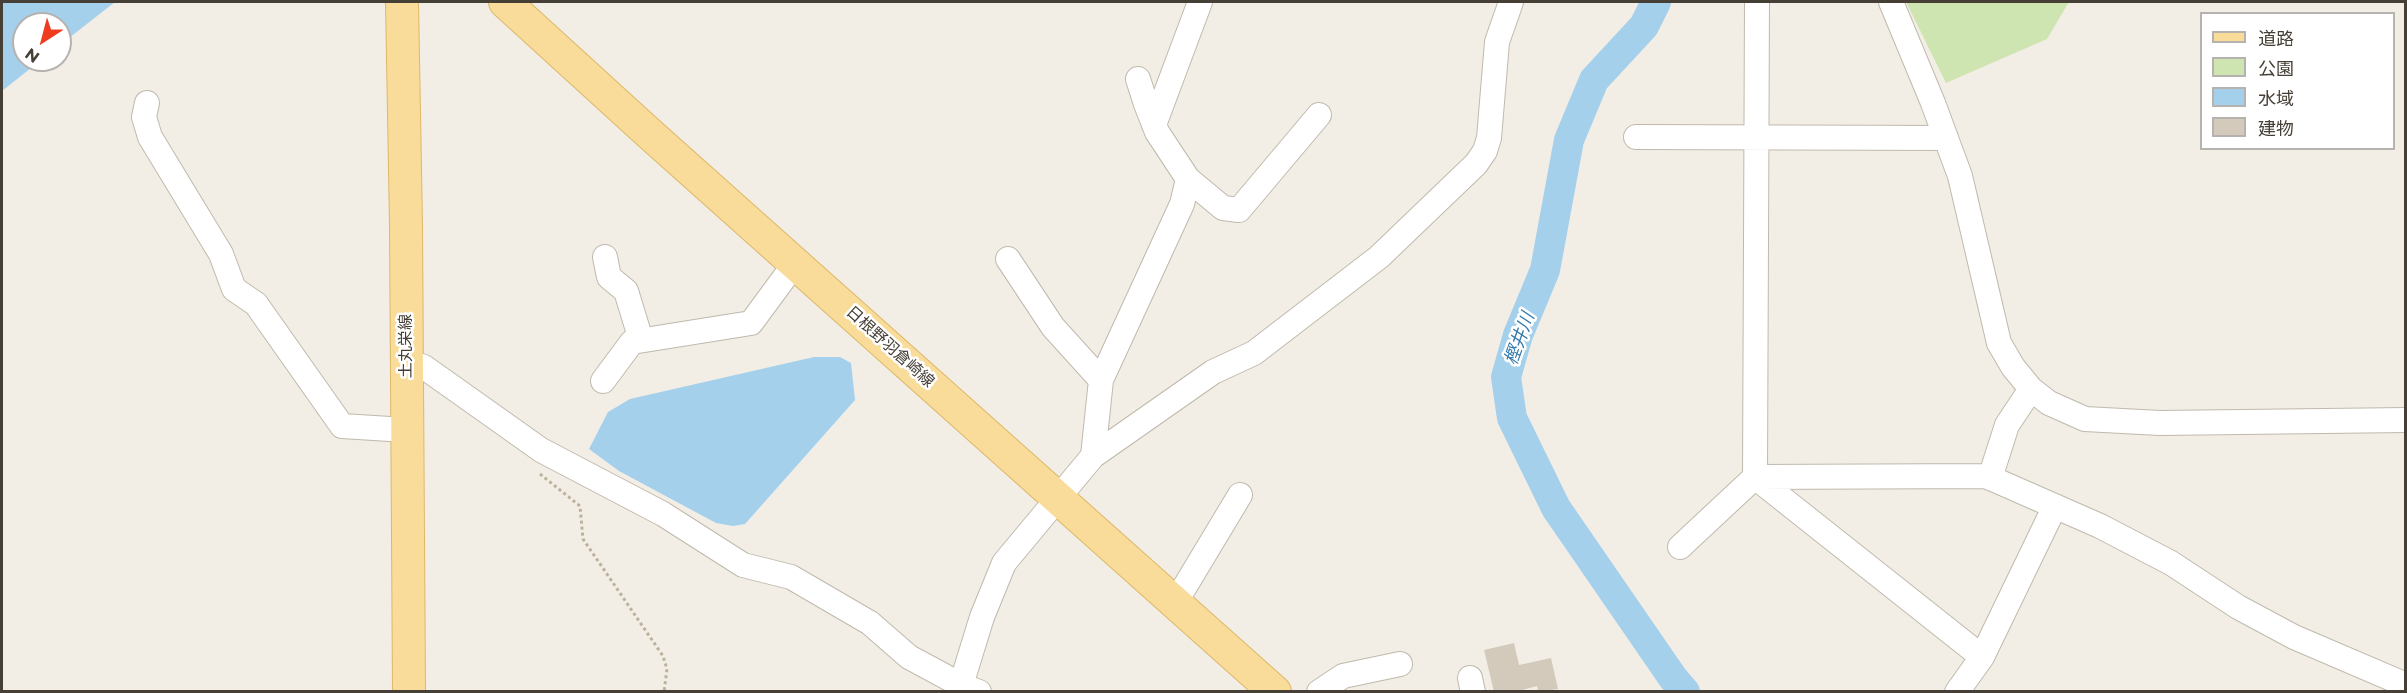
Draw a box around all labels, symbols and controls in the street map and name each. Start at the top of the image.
north arrow [12,12,72,72]
legend [2200,12,2395,150]
text: 道路 [2258,28,2294,50]
text: N [21,44,43,67]
text: 公園 [2258,58,2294,80]
text: 水域 [2258,88,2294,110]
text: 建物 [2258,118,2294,140]
street label: 日根野羽倉崎線 [842,302,938,392]
water label: 樫井川 [1501,310,1539,368]
street label: 土丸栄線 [396,314,416,378]

